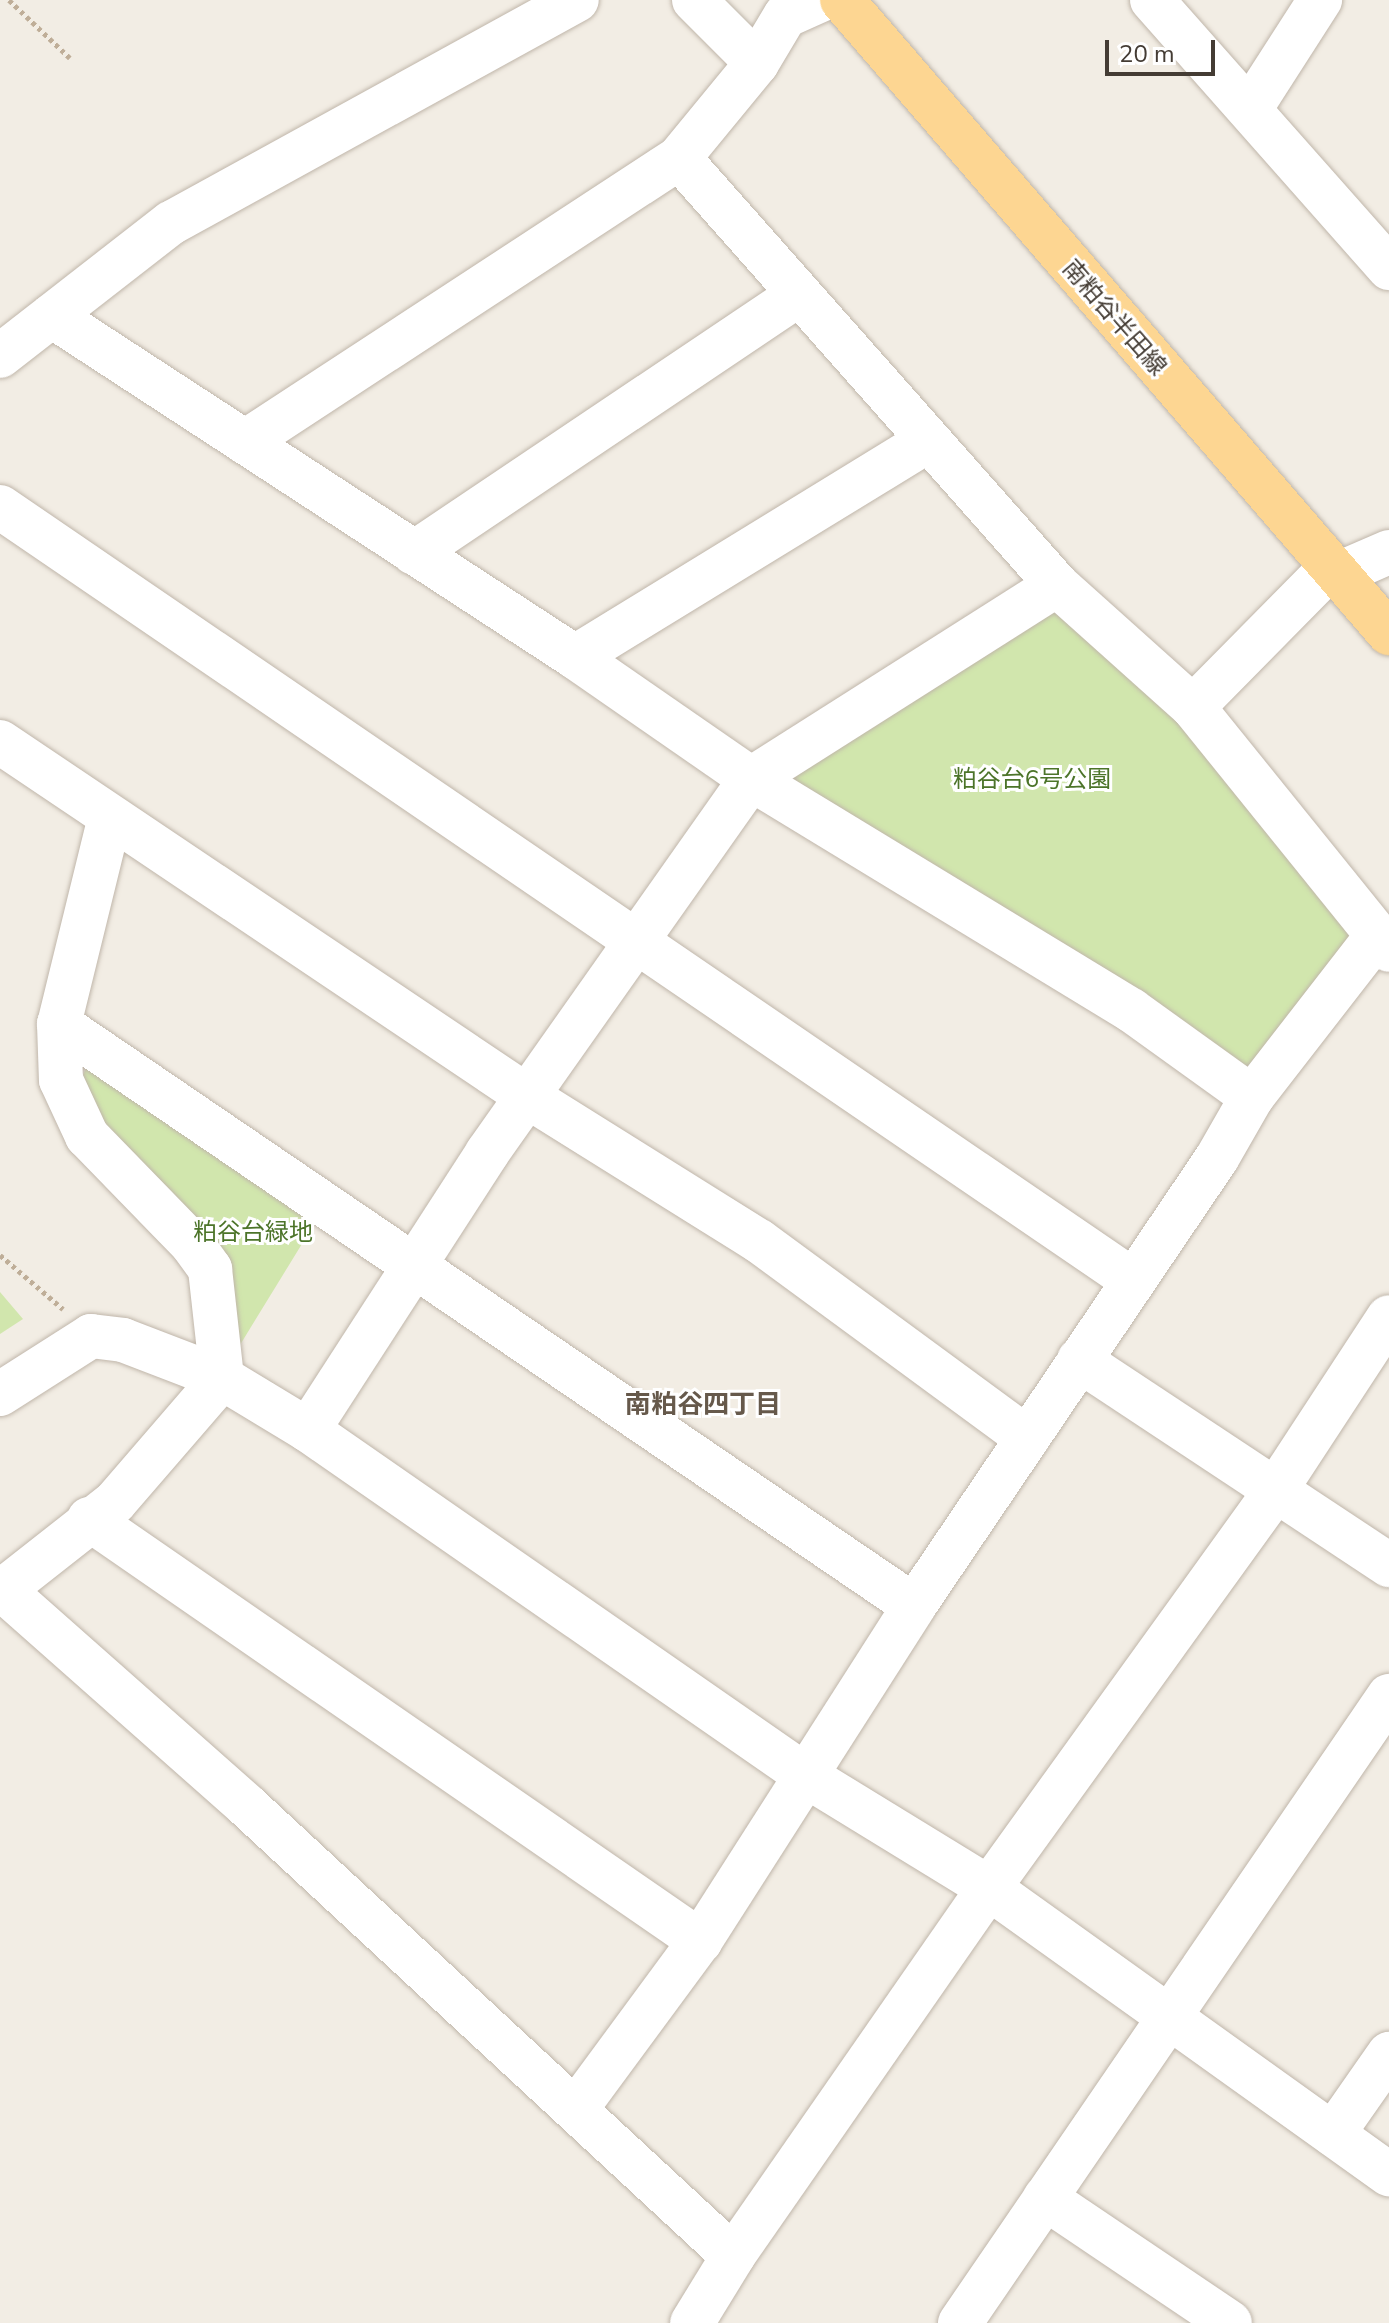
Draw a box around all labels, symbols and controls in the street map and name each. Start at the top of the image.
scale bar [1109,24,1219,74]
text: 20 m [1119,38,1175,70]
street label: 南粕谷半田線 [1056,254,1172,382]
park label: 粕谷台6号公園 [953,766,1111,794]
park label: 粕谷台緑地 [193,1219,313,1247]
district label: 南粕谷四丁目 [625,1389,781,1421]

